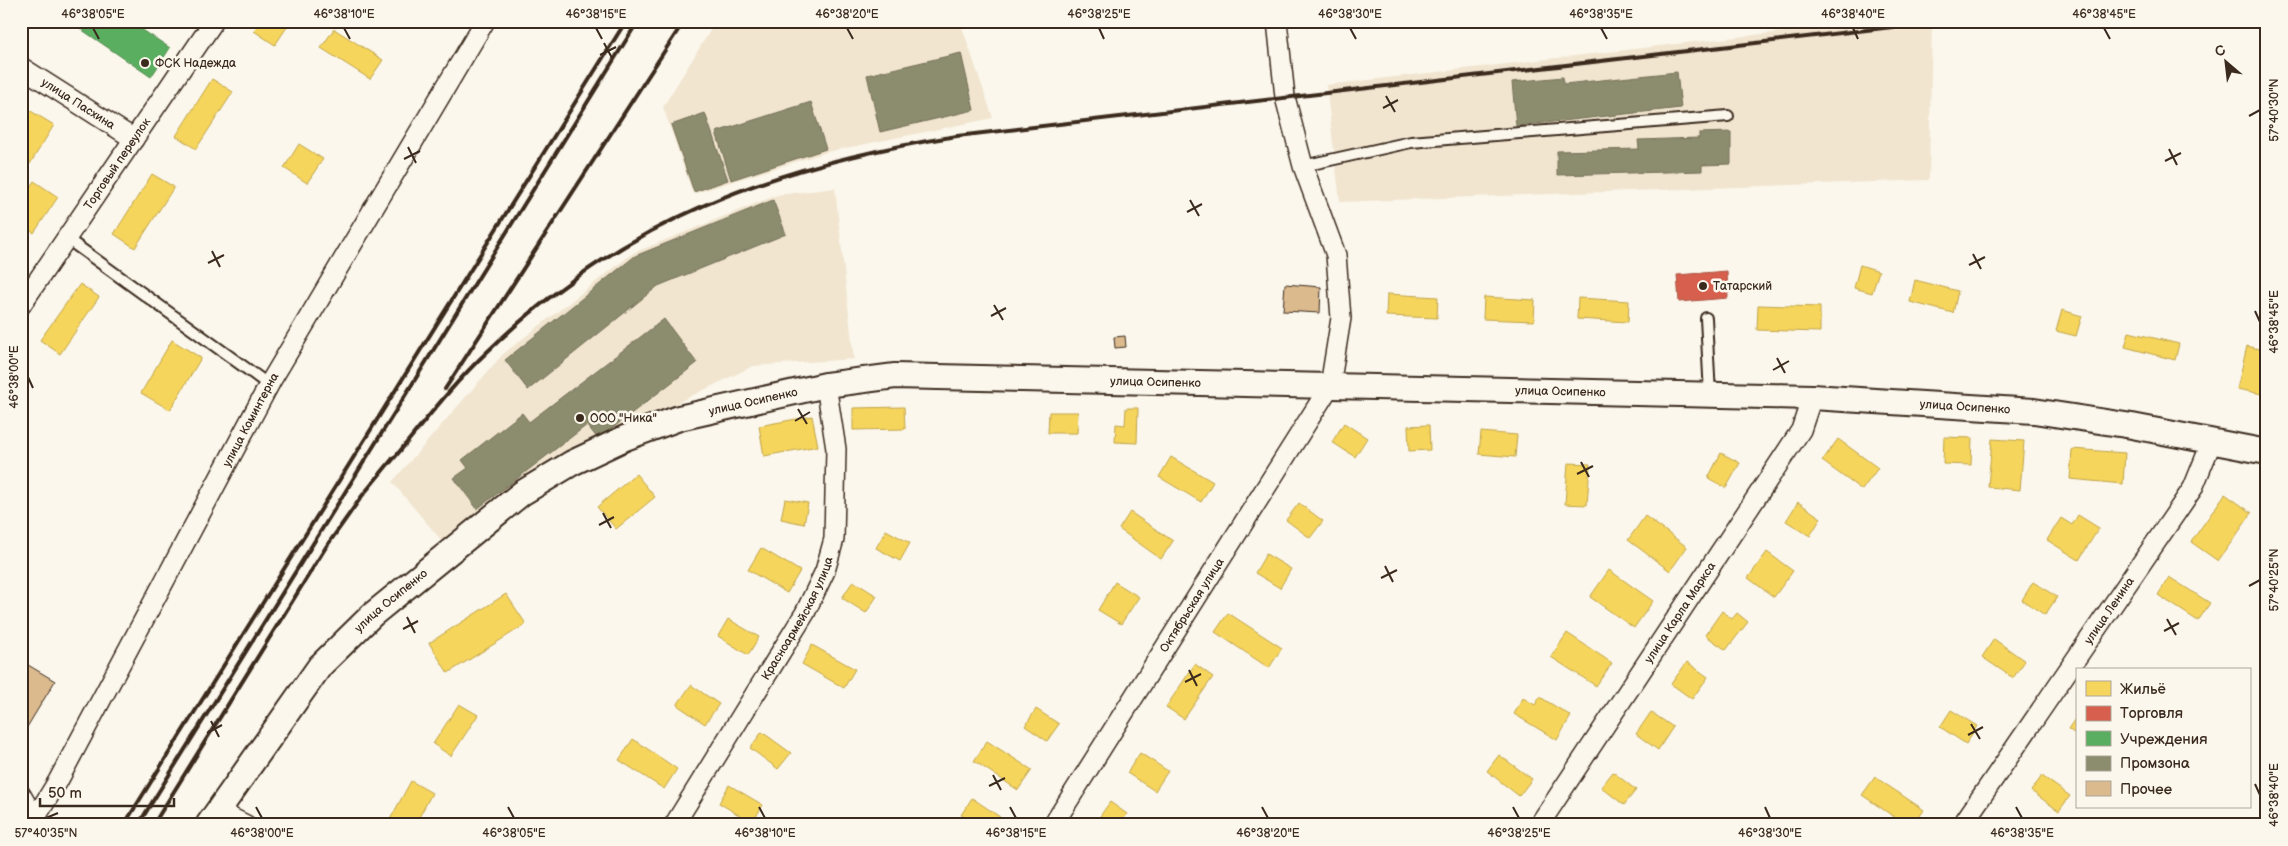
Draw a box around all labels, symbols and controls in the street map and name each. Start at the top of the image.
text: 46°38'05"E [61,7,125,22]
text: 46°38'10"E [313,7,375,22]
text: 46°38'15"E [566,7,627,22]
text: 46°38'20"E [815,7,879,22]
text: 46°38'25"E [1067,7,1131,22]
text: 46°38'30"E [1318,7,1382,22]
text: 46°38'35"E [1569,7,1633,22]
text: 46°38'40"E [1821,7,1885,22]
text: 46°38'45"E [2072,7,2136,22]
north arrow [2200,38,2250,88]
text: С [2212,41,2229,61]
place label: ФСК Надежда [155,56,236,71]
marker: ФСК Надежда [139,57,151,69]
street label: улица Пасхина [38,75,118,133]
text: 57°40'30"N [2267,78,2282,142]
street label: Торговый переулок [81,115,154,213]
place label: Татарский [1713,279,1772,294]
marker: Татарский [1697,280,1709,292]
text: 46°38'45"E [2267,290,2282,354]
text: 46°38'00"E [7,345,22,409]
street label: улица Коминтерна [220,370,282,470]
street label: улица Осипенко [1110,374,1201,391]
street label: улица Осипенко [1515,383,1606,400]
street label: улица Осипенко [707,385,799,419]
street label: улица Осипенко [1919,397,2011,417]
place label: ООО "Ника" [590,411,657,426]
marker: ООО "Ника" [574,412,586,424]
text: 57°40'25"N [2267,549,2282,611]
street label: Красноармейская улица [758,555,837,683]
street label: Октябрьская улица [1157,555,1228,655]
street label: улица Карла Маркса [1641,559,1719,666]
street label: улица Осипенко [352,566,431,636]
street label: улица Ленина [2081,574,2138,647]
legend [2076,668,2250,808]
text: Жильё [2120,680,2166,699]
text: Торговля [2120,704,2183,723]
text: Учреждения [2120,730,2207,749]
text: Промзона [2120,754,2190,773]
text: 46°38'40"E [2267,763,2282,827]
scale bar [40,776,174,808]
text: Прочее [2120,780,2172,799]
text: 50 m [48,784,82,803]
text: 57°40'35"N [14,826,78,841]
text: 46°38'00"E [230,826,294,841]
text: 46°38'05"E [482,826,546,841]
text: 46°38'10"E [734,826,796,841]
text: 46°38'15"E [986,826,1047,841]
text: 46°38'20"E [1236,826,1300,841]
text: 46°38'25"E [1487,826,1551,841]
text: 46°38'30"E [1738,826,1802,841]
text: 46°38'35"E [1990,826,2054,841]

